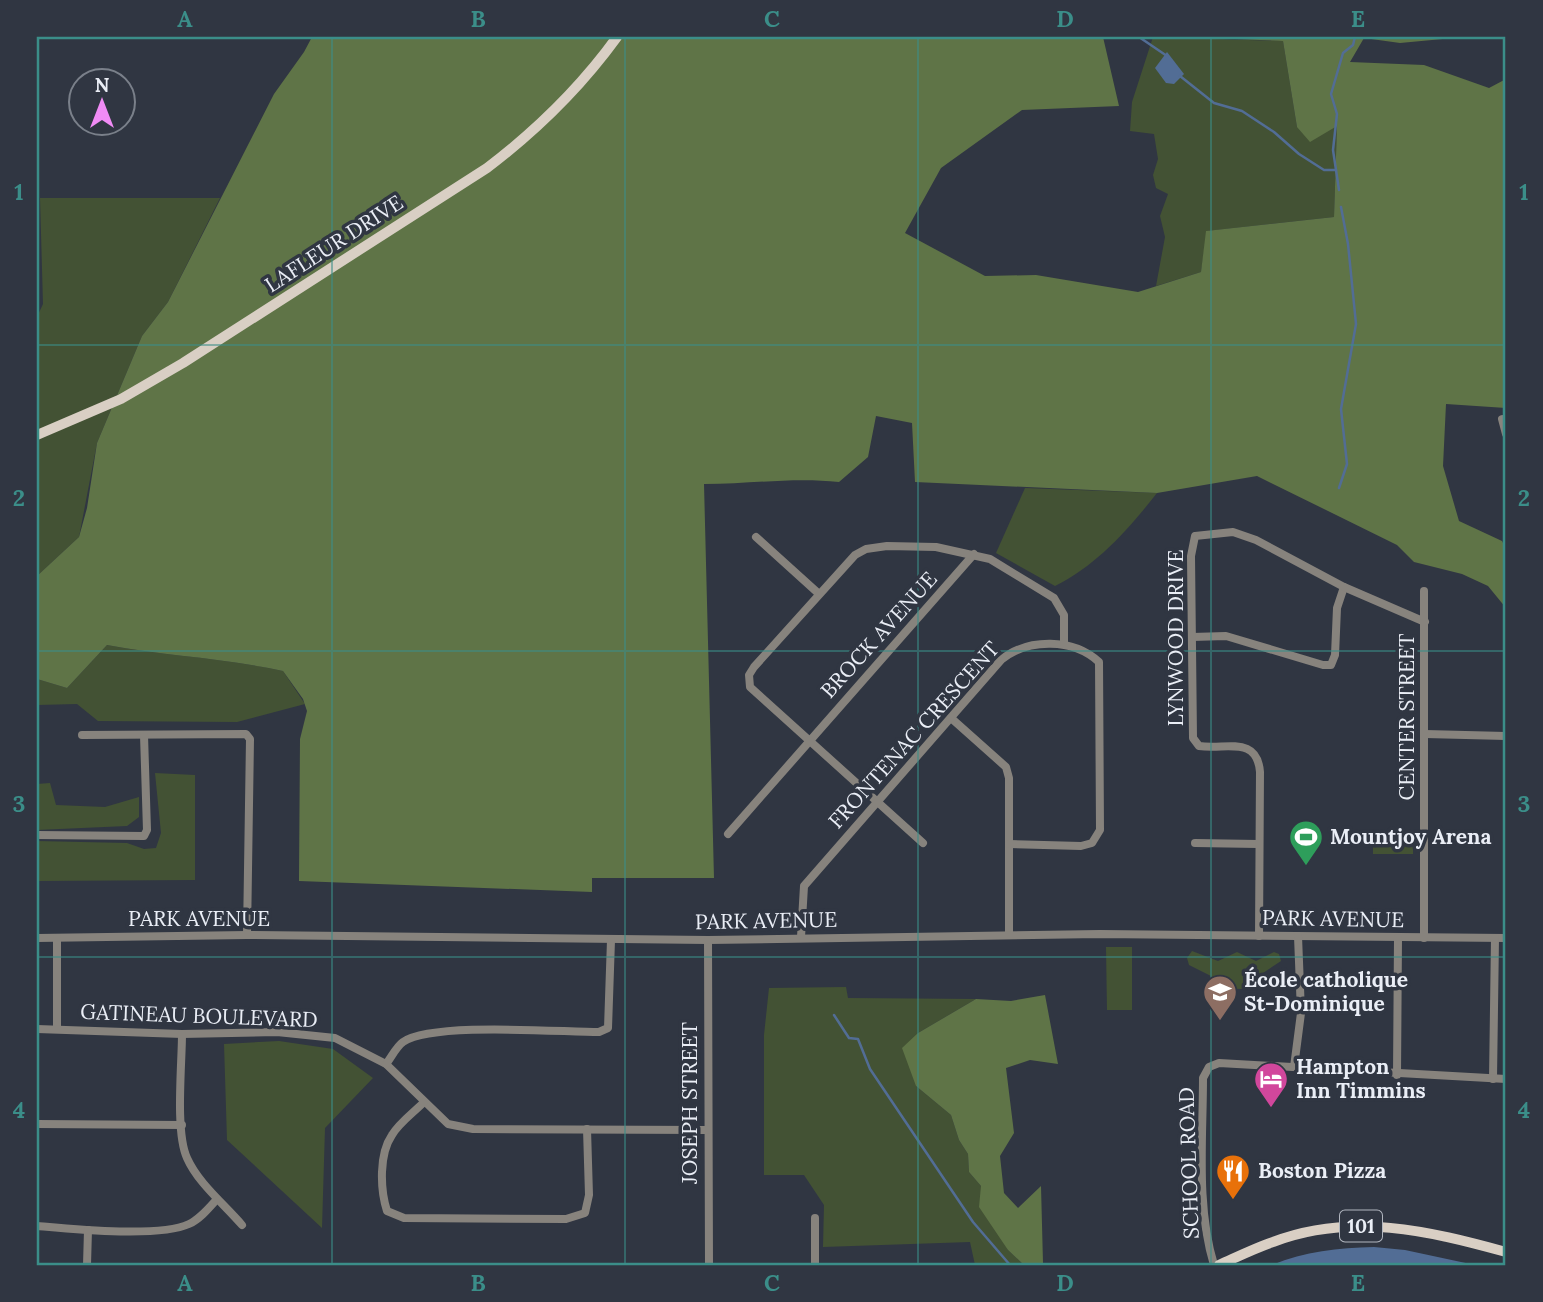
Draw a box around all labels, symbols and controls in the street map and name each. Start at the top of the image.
text: A [177,4,193,33]
text: B [470,4,486,33]
text: C [764,4,780,33]
text: D [1056,4,1074,33]
text: E [1351,4,1365,33]
north arrow [66,66,136,136]
text: N [95,73,110,97]
text: 1 [14,177,24,206]
text: 1 [1519,177,1529,206]
street label: LAFLEUR DRIVE [260,189,408,298]
text: 2 [13,483,25,512]
text: 2 [1518,483,1530,512]
street label: LYNWOOD DRIVE [1162,549,1189,727]
street label: BROCK AVENUE [815,566,943,704]
street label: CENTER STREET [1393,633,1420,801]
street label: FRONTENAC CRESCENT [822,635,1005,834]
text: 3 [13,789,25,818]
text: 3 [1518,789,1530,818]
sports icon: Mountjoy Arena [1287,818,1325,867]
place label: Mountjoy Arena [1330,823,1491,850]
street label: PARK AVENUE [1262,904,1404,933]
street label: PARK AVENUE [128,905,270,932]
street label: PARK AVENUE [695,906,837,935]
place label: École catholique St-Dominique [1244,966,1408,1017]
school or university icon: École catholique St-Dominique [1201,973,1239,1022]
street label: GATINEAU BOULEVARD [80,998,318,1033]
street label: JOSEPH STREET [676,1022,703,1185]
place label: Hampton Inn Timmins [1296,1053,1426,1104]
hotel icon: Hampton Inn Timmins [1252,1060,1290,1109]
street label: SCHOOL ROAD [1172,1087,1205,1239]
text: 4 [13,1095,25,1124]
text: 4 [1518,1095,1530,1124]
restaurant icon: Boston Pizza [1214,1152,1252,1201]
place label: Boston Pizza [1258,1157,1386,1184]
road number: 101 [1340,1210,1382,1242]
text: A [177,1268,193,1297]
text: B [470,1268,486,1297]
text: C [764,1268,780,1297]
text: D [1056,1268,1074,1297]
text: E [1351,1268,1365,1297]

